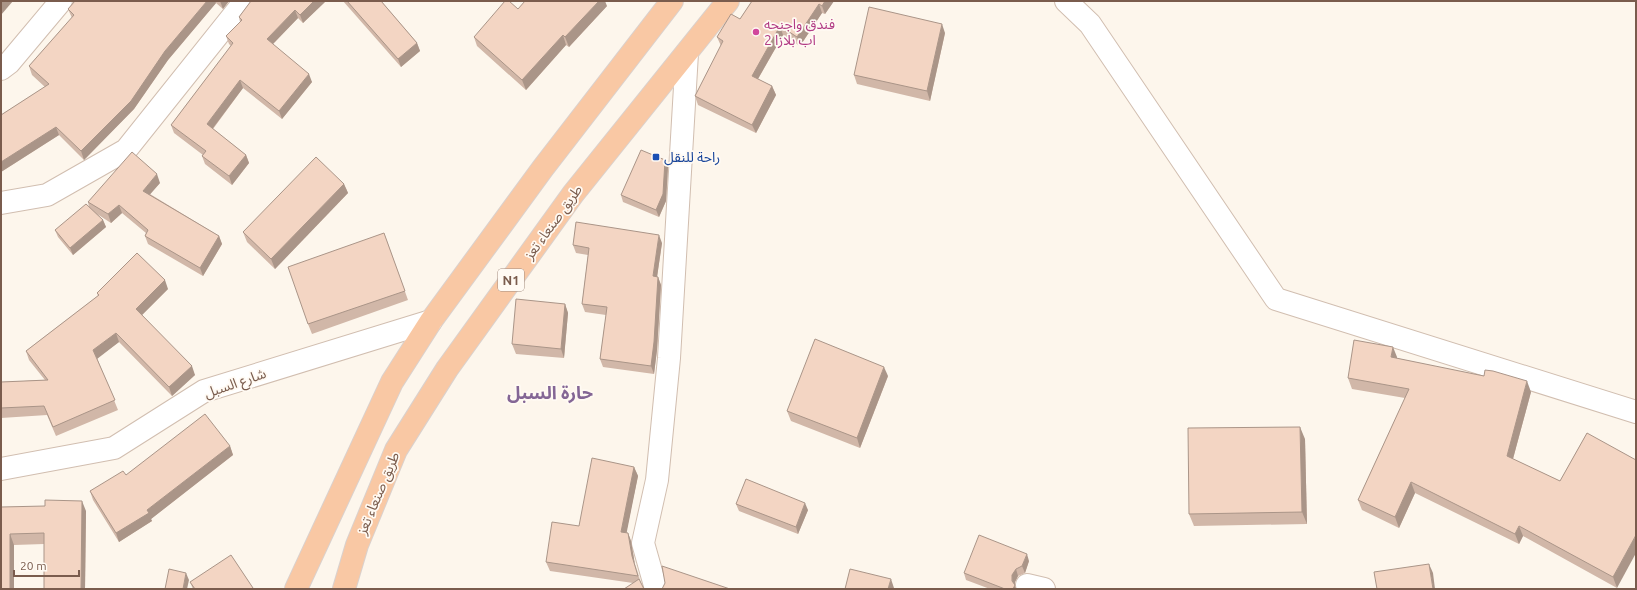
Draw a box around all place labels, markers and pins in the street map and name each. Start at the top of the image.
place label: فندق واجنحه اب بلازا 2 [764,16,835,49]
marker: فندق واجنحه اب بلازا 2 [751,27,761,37]
place label: راحة للنقل [664,149,720,166]
marker: راحة للنقل [651,152,661,162]

